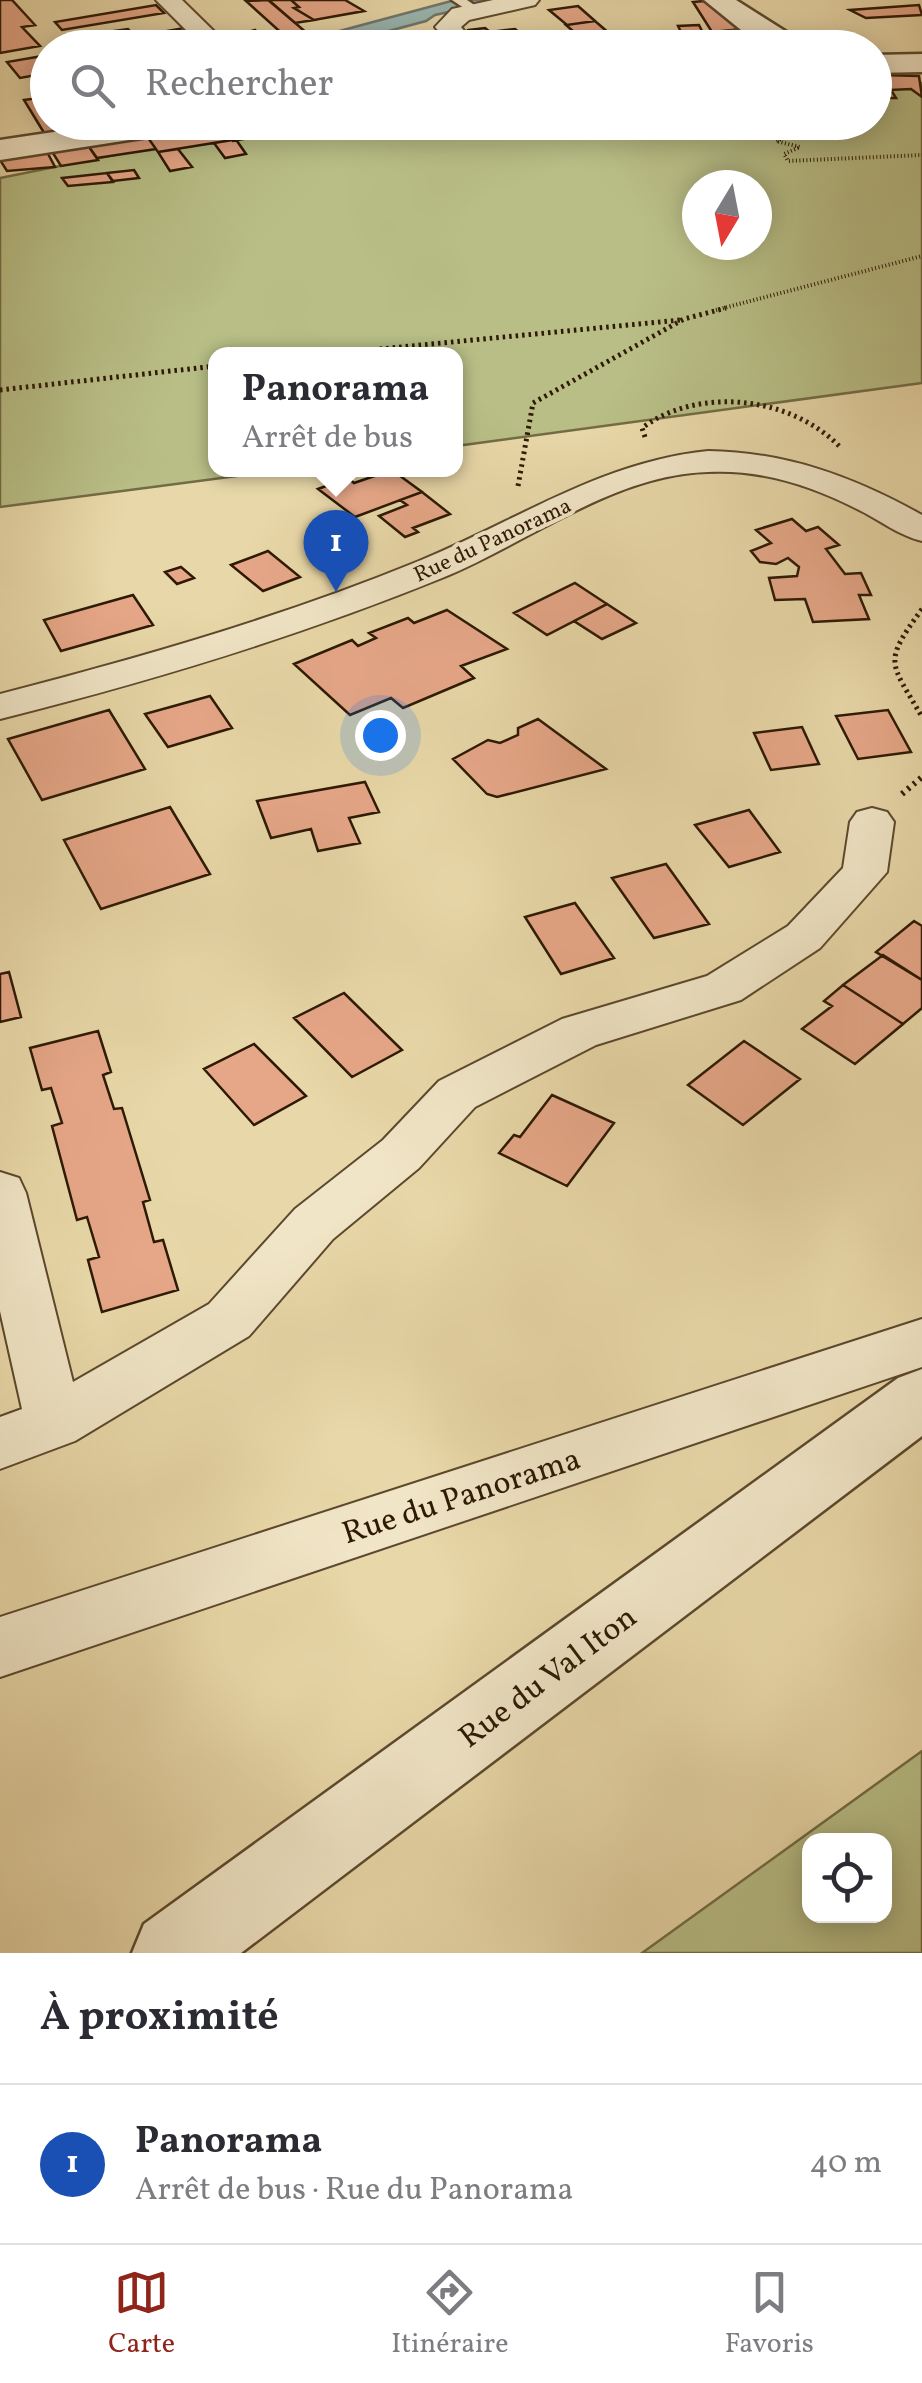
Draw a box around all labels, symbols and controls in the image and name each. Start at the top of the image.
search box [30,30,892,140]
icon: search [65,58,120,113]
text: Rechercher [145,59,333,112]
north arrow [682,170,772,260]
popup [208,347,463,477]
text: Panorama [242,364,429,417]
text: Arrêt de bus [242,417,413,461]
street label: Rue du Panorama [409,491,577,591]
pin: 1 [304,510,368,592]
your location [355,710,406,761]
street label: Rue du Panorama [337,1439,587,1557]
street label: Rue du Val Iton [451,1597,647,1760]
map controls [802,1833,892,1923]
button: locate [802,1833,892,1923]
text: À proximité [40,1989,279,2048]
text: Panorama [135,2116,322,2169]
text: 1 [66,2142,79,2186]
text: 40 m [810,2142,882,2186]
text: Arrêt de bus · Rue du Panorama [135,2169,573,2213]
tab: Carte [108,2265,175,2364]
tab: Itinéraire [391,2265,509,2364]
tab: Favoris [725,2265,814,2364]

